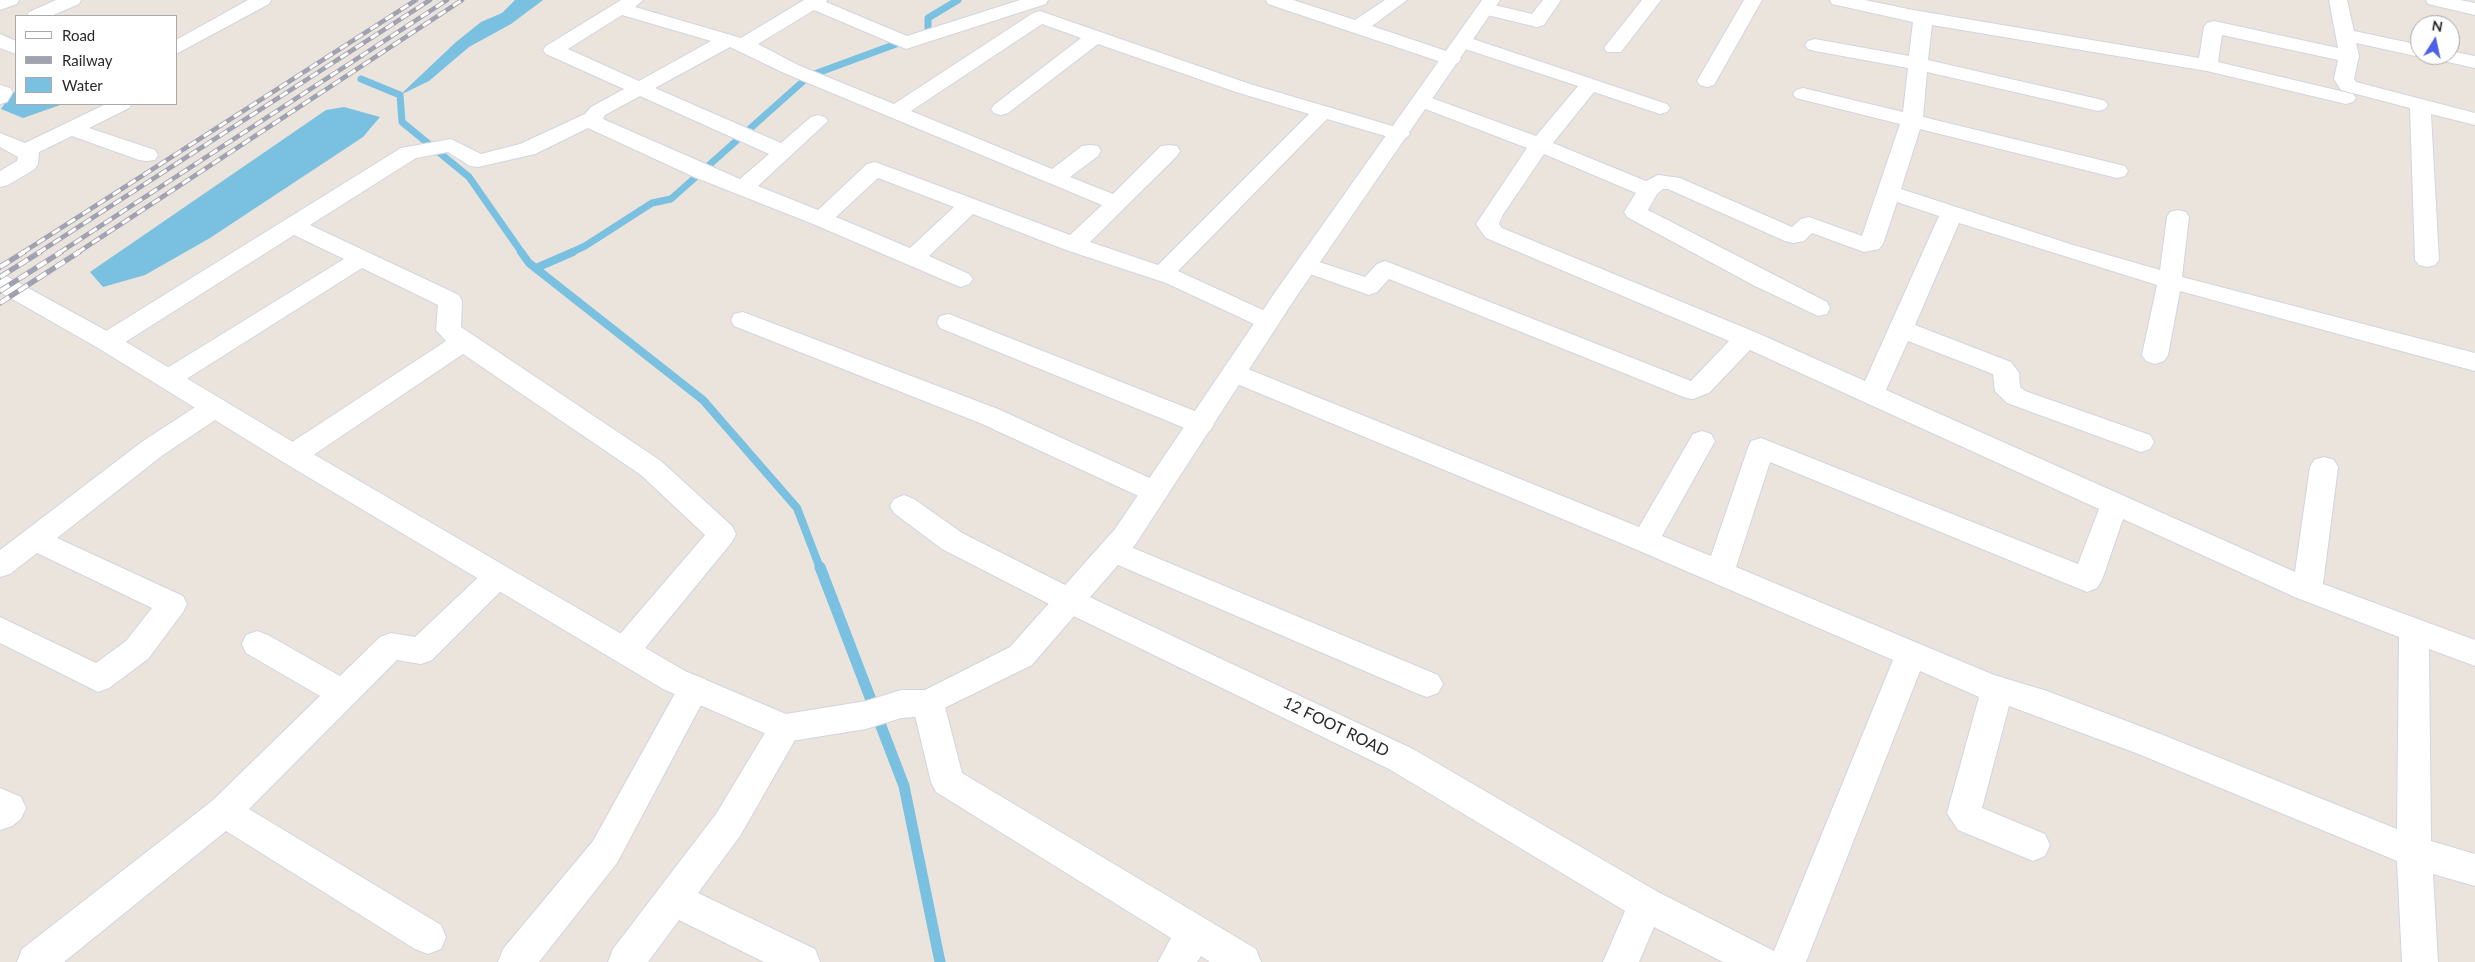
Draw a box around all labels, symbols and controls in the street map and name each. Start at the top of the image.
legend [15,15,178,105]
north arrow [2410,15,2460,65]
text: N [2431,16,2444,35]
text: Road [62,26,95,44]
text: Railway [62,51,113,69]
text: Water [62,76,103,94]
street label: 12 FOOT ROAD [1280,693,1392,761]

